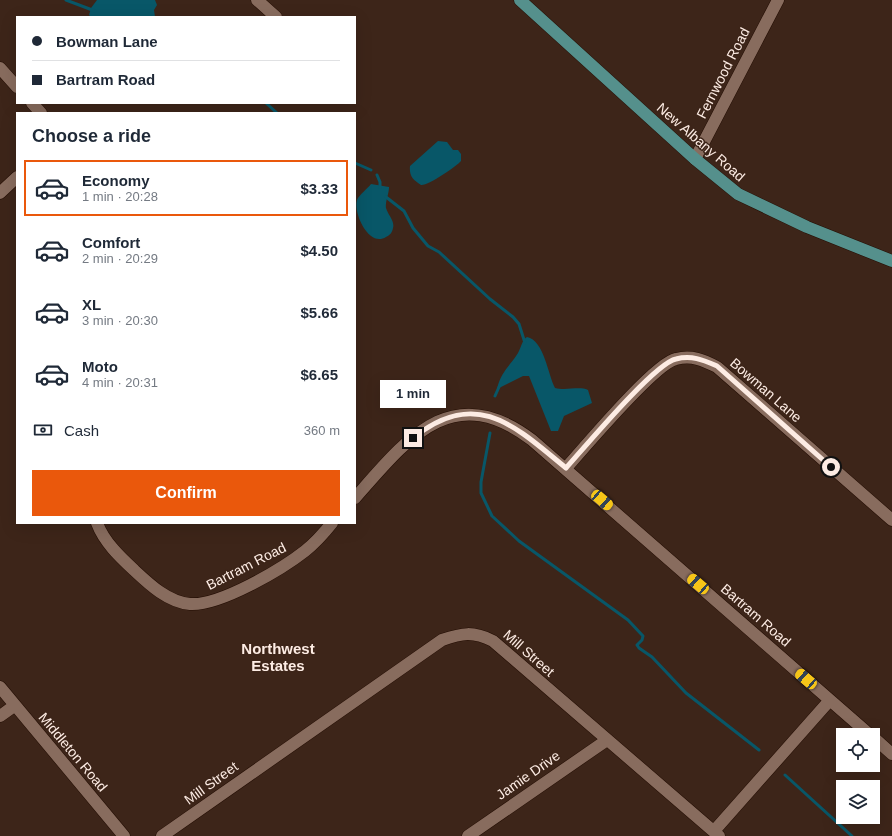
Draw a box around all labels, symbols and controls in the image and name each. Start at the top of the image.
street label: Fernwood Road [693,25,753,121]
text: Bowman Lane [56,33,158,50]
text: Bartram Road [56,71,155,88]
street label: New Albany Road [654,99,748,185]
text: Choose a ride [32,126,151,146]
icon: car [34,170,70,206]
text: Economy [82,172,150,189]
text: $3.33 [300,180,338,197]
text: 1 min · 20:28 [82,189,158,204]
icon: car [34,232,70,268]
text: Comfort [82,234,140,251]
text: $4.50 [300,242,338,259]
text: 2 min · 20:29 [82,251,158,266]
icon: car [34,294,70,330]
text: XL [82,296,101,313]
text: $5.66 [300,304,338,321]
text: 3 min · 20:30 [82,313,158,328]
street label: Bowman Lane [727,355,805,426]
icon: car [34,356,70,392]
text: Moto [82,358,118,375]
text: $6.65 [300,366,338,383]
text: 4 min · 20:31 [82,375,158,390]
callout: 1 min [380,380,446,408]
text: 1 min [396,386,430,401]
icon: cash [32,419,54,441]
text: Cash [64,422,99,439]
text: 360 m [304,423,340,438]
route end [404,429,422,447]
route start [822,458,840,476]
button: Confirm [32,470,340,516]
car [589,488,615,512]
street label: Bartram Road [204,539,288,593]
car [685,572,711,596]
street label: Bartram Road [718,580,794,650]
street label: Mill Street [500,627,558,680]
district label: Northwest Estates [241,640,315,674]
car [793,667,819,691]
street label: Middleton Road [35,709,111,795]
map controls [836,728,880,824]
button: locate [836,728,880,772]
street label: Jamie Drive [493,747,563,803]
street label: Mill Street [181,758,241,808]
button: layers [836,780,880,824]

